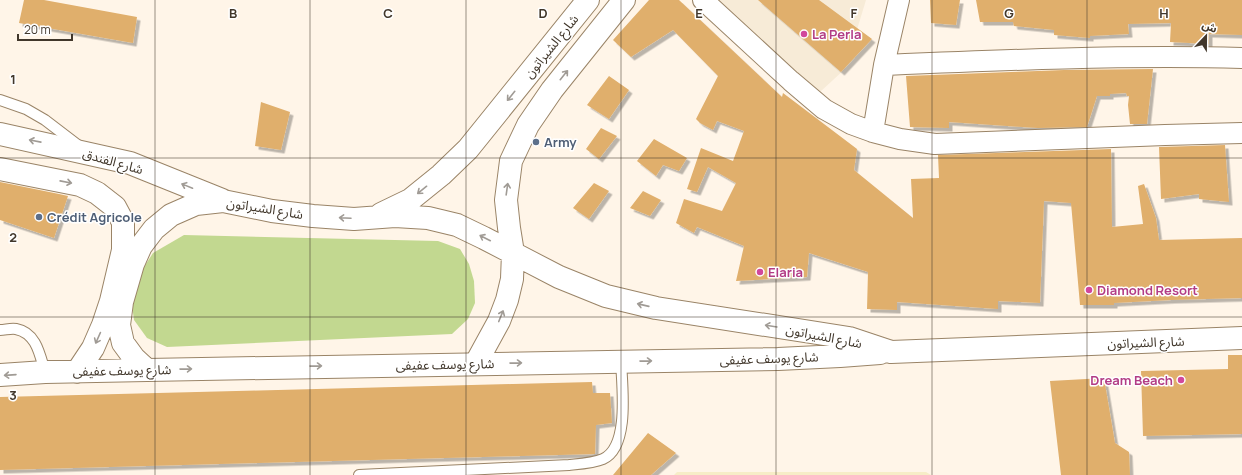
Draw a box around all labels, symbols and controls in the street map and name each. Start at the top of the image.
text: B [229,4,237,22]
text: C [383,4,393,22]
text: D [538,4,548,22]
text: E [695,4,703,22]
text: F [851,4,858,22]
text: G [1004,4,1014,22]
text: H [1159,4,1169,22]
street label: شارع الشيراتون [520,10,584,83]
scale bar [18,16,72,42]
north arrow [1186,16,1226,56]
text: ش [1200,16,1220,36]
text: 20 m [24,21,51,38]
place label: La Perla [812,25,861,43]
marker: La Perla [799,29,809,39]
one-way arrow [560,69,569,80]
text: 1 [10,70,16,88]
one-way arrow [506,91,515,101]
place label: Army [544,133,577,151]
one-way arrow [29,137,42,145]
marker: Army [531,137,541,147]
street label: شارع الفندق [80,144,145,180]
one-way arrow [59,178,72,186]
one-way arrow [181,182,193,189]
one-way arrow [503,183,511,196]
one-way arrow [416,186,427,195]
street label: شارع الشيراتون [225,193,305,225]
place label: Crédit Agricole [47,208,142,226]
marker: Crédit Agricole [34,212,44,222]
one-way arrow [339,214,352,222]
text: 2 [9,228,17,246]
one-way arrow [479,234,491,241]
place label: Elaria [768,263,803,281]
marker: Elaria [755,267,765,277]
place label: Diamond Resort [1097,281,1198,299]
marker: Diamond Resort [1084,285,1094,295]
one-way arrow [637,300,650,308]
one-way arrow [497,311,505,323]
street label: شارع الشيراتون [784,320,864,354]
one-way arrow [765,322,778,330]
one-way arrow [93,331,101,343]
street label: شارع الشيراتون [1107,332,1185,354]
street label: شارع يوسف عفيفى [719,347,819,371]
street label: شارع يوسف عفيفى [395,354,495,376]
one-way arrow [639,357,652,365]
one-way arrow [509,359,522,367]
street label: شارع يوسف عفيفى [72,360,172,382]
one-way arrow [309,362,322,370]
one-way arrow [179,365,192,373]
one-way arrow [4,371,17,378]
place label: Dream Beach [1090,371,1173,389]
marker: Dream Beach [1176,375,1186,385]
text: 3 [9,386,17,404]

